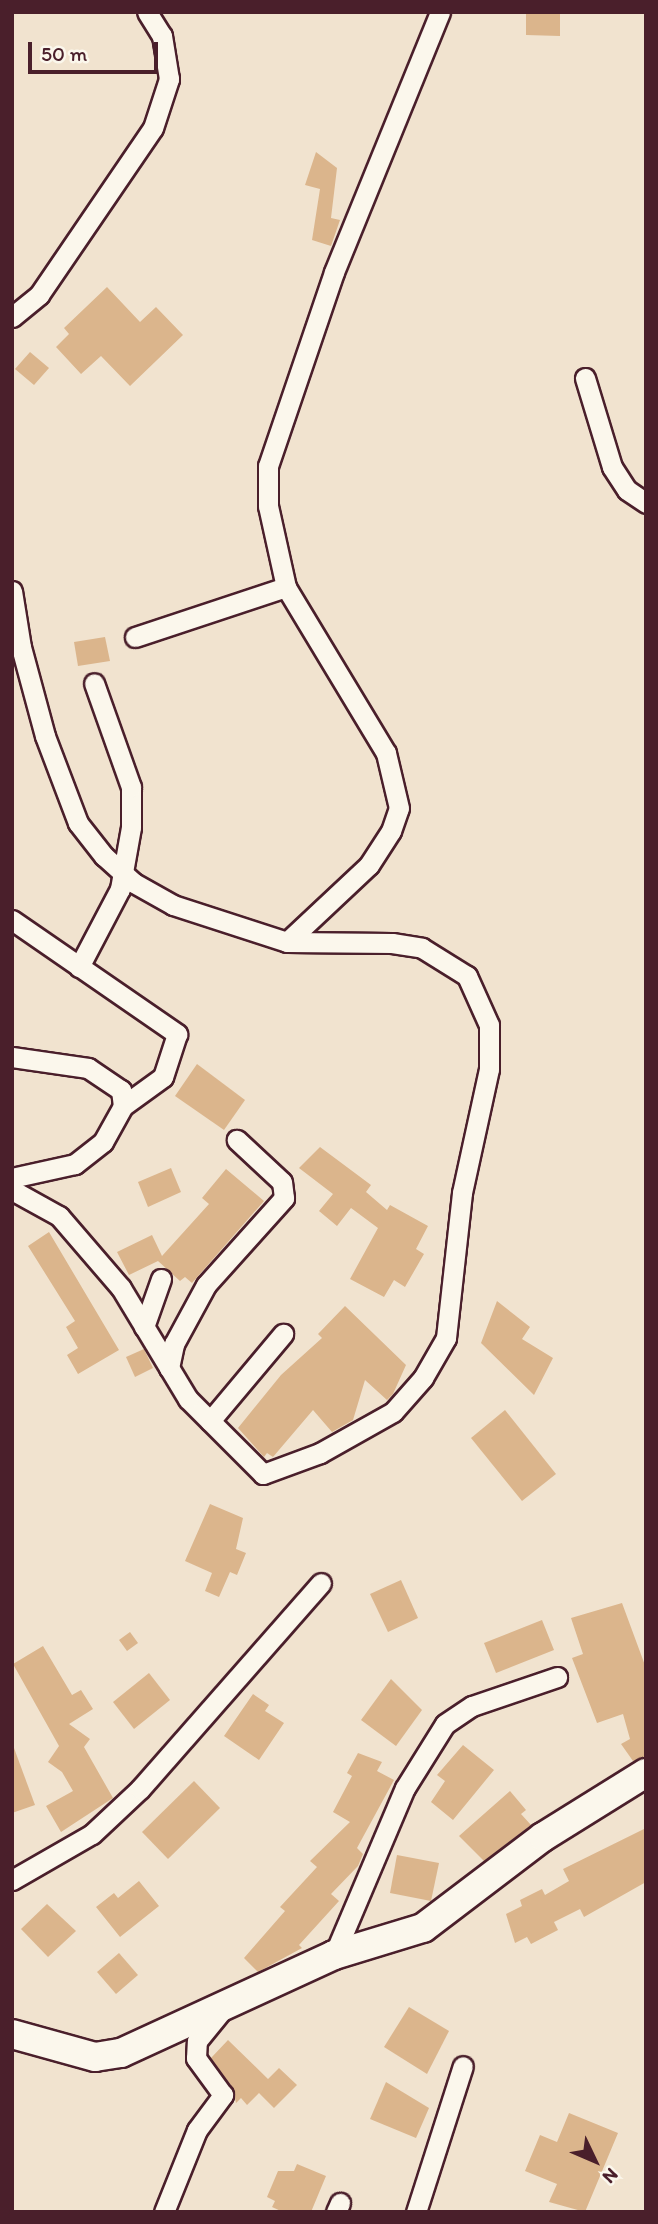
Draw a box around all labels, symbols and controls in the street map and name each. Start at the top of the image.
scale bar [32,28,161,72]
text: 50 m [41,41,87,66]
north arrow [560,2126,630,2196]
text: N [598,2163,623,2189]

